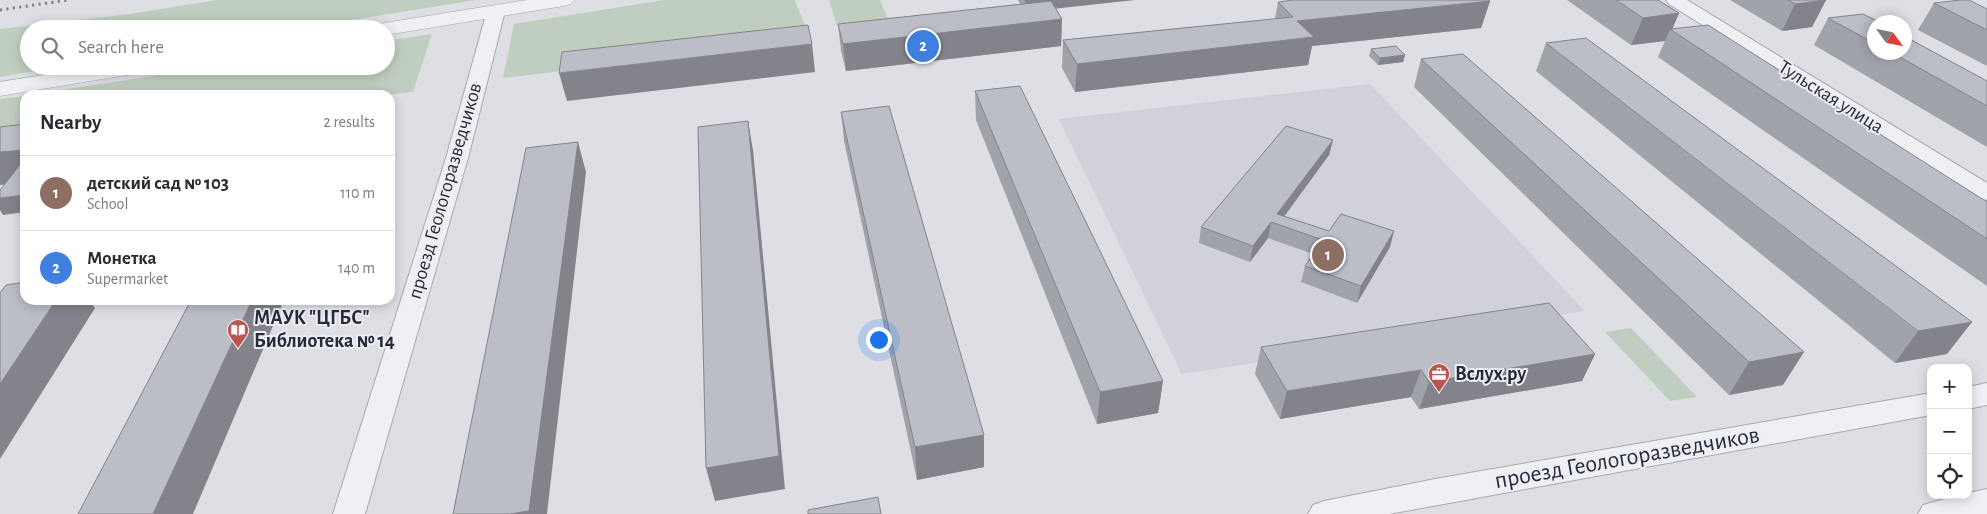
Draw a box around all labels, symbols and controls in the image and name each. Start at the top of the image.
north arrow [1867,15,1912,60]
search box [20,20,395,75]
pin: 2 [907,27,939,65]
icon: search [38,34,66,62]
text: Search here [78,38,164,57]
street label: Тульская улица [1775,57,1887,137]
street label: проезд Геологоразведчиков [405,81,485,301]
text: Nearby [40,112,101,133]
text: 2 results [323,114,375,130]
text: детский сад № 103 [87,174,229,193]
text: 1 [53,185,59,201]
text: 110 m [340,185,375,201]
text: School [87,196,128,212]
pin: 1 [1312,236,1344,274]
text: Монетка [87,249,156,268]
text: 2 [52,260,60,276]
text: 140 m [338,260,375,276]
text: Supermarket [87,271,168,287]
place label: МАУК "ЦГБС" Библиотека № 14 [254,308,395,351]
library icon: МАУК "ЦГБС" Библиотека № 14 [226,318,250,349]
your location [866,327,892,353]
office icon: Вслух.ру [1427,362,1451,393]
place label: Вслух.ру [1455,364,1526,384]
map controls [1927,364,1972,499]
button: + [1927,364,1972,409]
button: − [1927,409,1972,454]
street label: проезд Геологоразведчиков [1493,423,1761,493]
button: locate [1927,454,1972,499]

